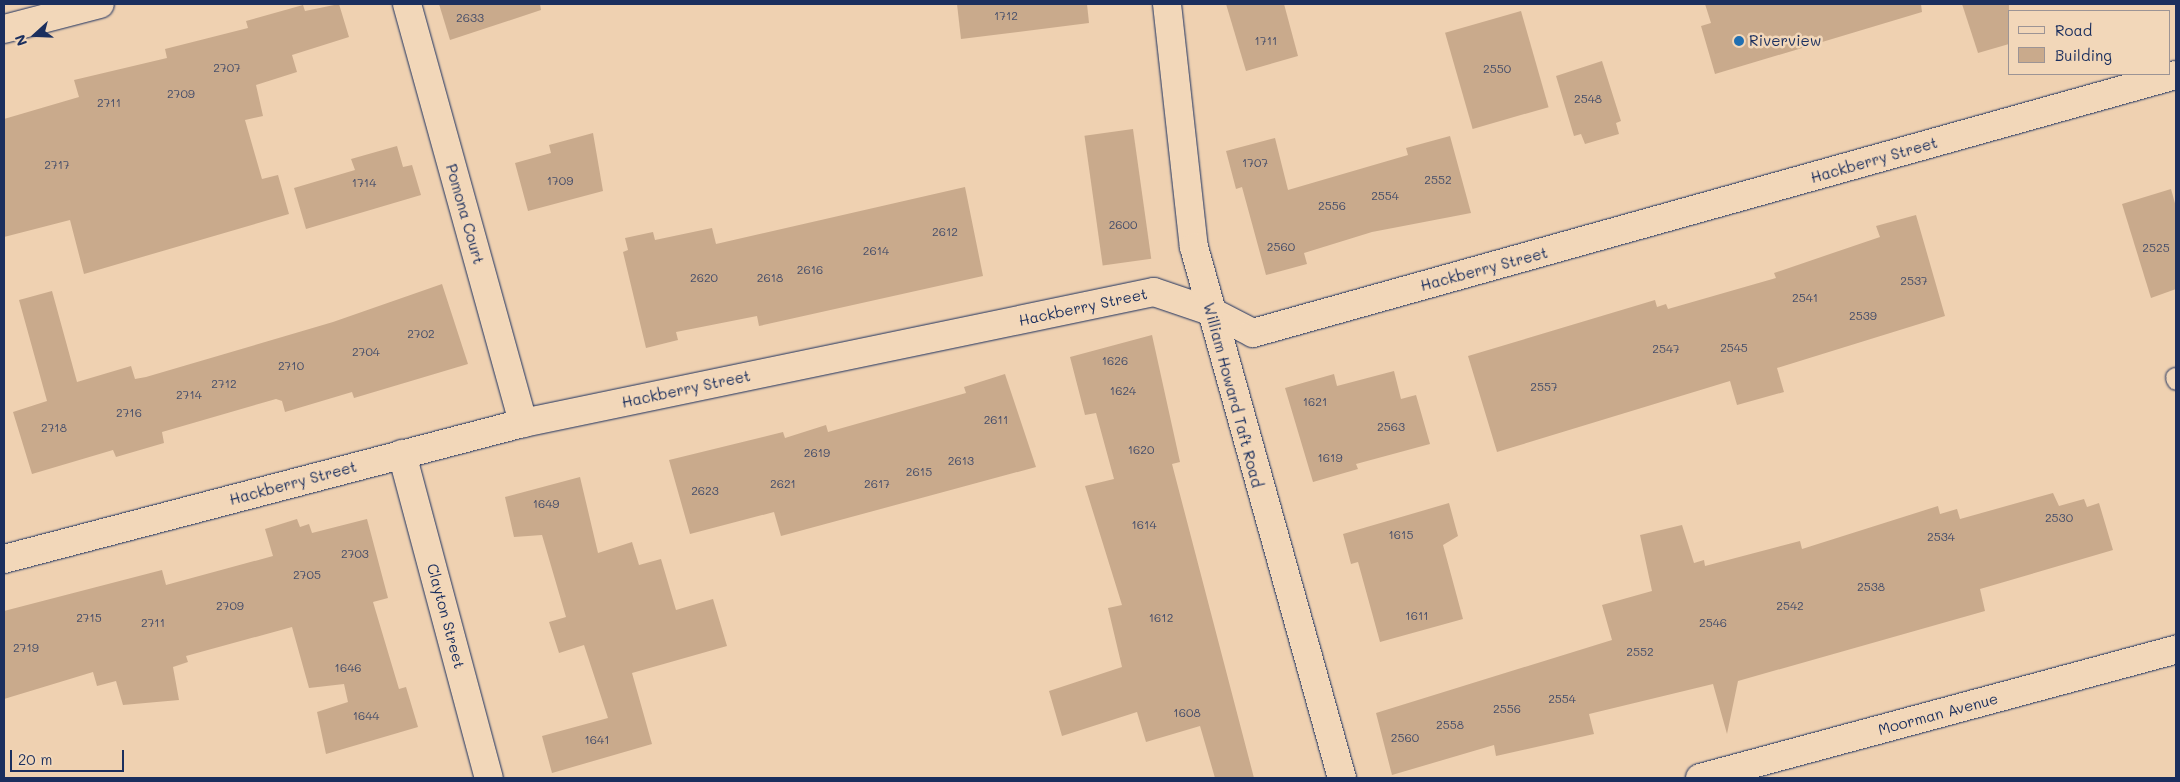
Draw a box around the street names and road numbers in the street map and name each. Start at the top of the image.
street label: Hackberry Street [1809,133,1939,187]
street label: Pomona Court [442,162,488,266]
street label: Hackberry Street [1418,243,1550,295]
street label: Hackberry Street [1017,285,1149,329]
street label: William Howard Taft Road [1200,301,1266,489]
street label: Hackberry Street [620,367,752,411]
street label: Hackberry Street [227,457,359,509]
street label: Clayton Street [423,562,469,670]
street label: Moorman Avenue [1876,689,2000,739]

